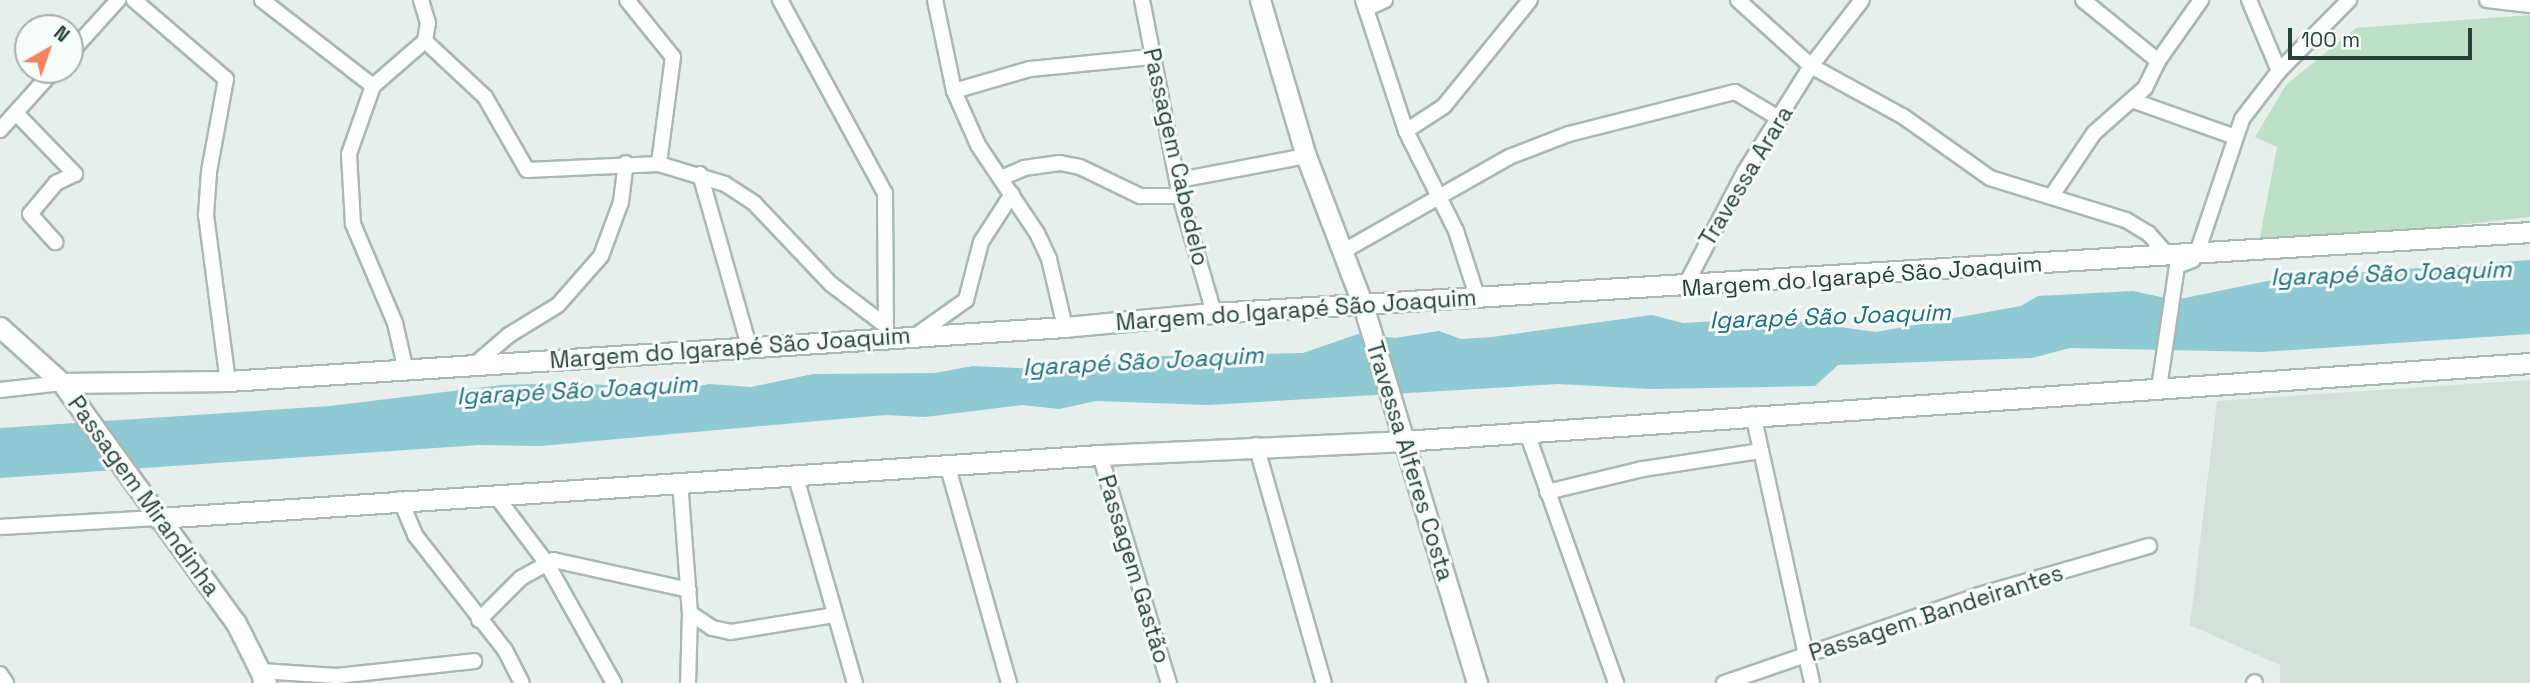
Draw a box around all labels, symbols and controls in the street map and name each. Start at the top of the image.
north arrow [14,14,84,84]
scale bar [2292,14,2476,58]
text: N [49,20,74,48]
text: 100 m [2301,26,2360,53]
street label: Passagem Cabedelo [1138,45,1214,269]
street label: Travessa Arara [1693,101,1799,251]
street label: Margem do Igarapé São Joaquim [1681,250,2043,302]
water label: Igarapé São Joaquim [2270,254,2512,292]
street label: Margem do Igarapé São Joaquim [1115,284,1477,336]
water label: Igarapé São Joaquim [1709,297,1951,335]
street label: Margem do Igarapé São Joaquim [549,322,911,374]
street label: Travessa Alferes Costa [1360,338,1460,584]
water label: Igarapé São Joaquim [1022,340,1264,382]
water label: Igarapé São Joaquim [456,369,698,411]
street label: Passagem Mirandinha [62,390,226,602]
street label: Passagem Gastão [1092,471,1176,667]
street label: Passagem Bandeirantes [1805,559,2067,667]

